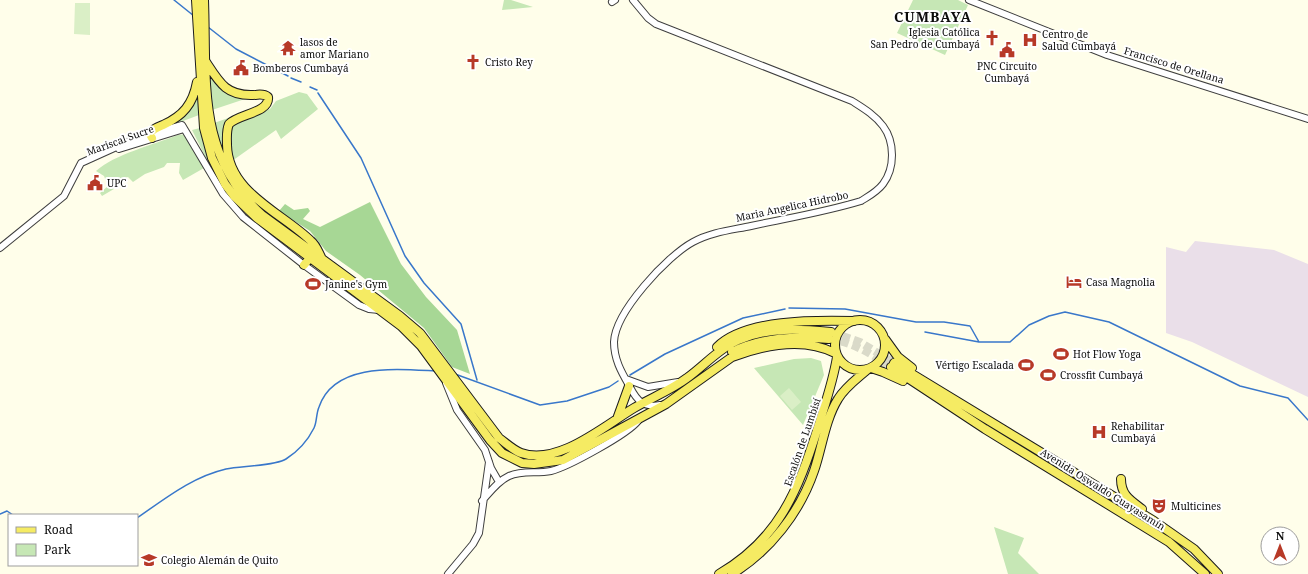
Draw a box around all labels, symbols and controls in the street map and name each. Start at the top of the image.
district label: CUMBAYA [894,7,972,26]
place label: Iglesia Católica San Pedro de Cumbayá [870,25,980,51]
place label: Centro de Salud Cumbayá [1042,27,1116,53]
church icon: Iglesia Católica San Pedro de Cumbayá [983,29,1001,47]
hospital icon: Centro de Salud Cumbayá [1021,31,1039,49]
place label: lasos de amor Mariano [300,35,369,61]
temple icon: lasos de amor Mariano [279,39,297,57]
public building icon: PNC Circuito Cumbayá [998,41,1016,59]
street label: Francisco de Orellana [1122,43,1226,87]
church icon: Cristo Rey [464,53,482,71]
place label: Cristo Rey [485,55,533,69]
public building icon: Bomberos Cumbayá [232,59,250,77]
place label: PNC Circuito Cumbayá [977,59,1037,85]
place label: Bomberos Cumbayá [253,61,349,75]
street label: Mariscal Sucre [85,121,155,159]
public building icon: UPC [86,174,104,192]
place label: UPC [107,176,126,190]
street label: Maria Angelica Hidrobo [735,187,850,225]
hotel icon: Casa Magnolia [1065,273,1083,291]
sports icon: Janine's Gym [304,275,322,293]
place label: Casa Magnolia [1086,275,1155,289]
place label: Janine's Gym [324,277,388,291]
sports icon: Hot Flow Yoga [1052,345,1070,363]
place label: Hot Flow Yoga [1073,347,1142,361]
sports icon: Vértigo Escalada [1017,356,1035,374]
place label: Vértigo Escalada [936,358,1014,372]
sports icon: Crossfit Cumbayá [1039,366,1057,384]
place label: Crossfit Cumbayá [1060,368,1144,382]
street label: Escalón de Lumbisí [780,395,824,488]
place label: Rehabilitar Cumbayá [1111,419,1165,445]
hospital icon: Rehabilitar Cumbayá [1090,423,1108,441]
street label: Avenida Oswaldo Guayasamín [1038,445,1169,534]
theatre icon: Multicines [1150,497,1168,515]
place label: Multicines [1171,499,1221,513]
legend [8,514,138,566]
text: Road [44,521,74,538]
north arrow [1260,526,1300,566]
text: N [1276,528,1285,543]
text: Park [44,541,72,558]
school or university icon: Colegio Alemán de Quito [140,551,158,569]
place label: Colegio Alemán de Quito [161,553,279,567]

